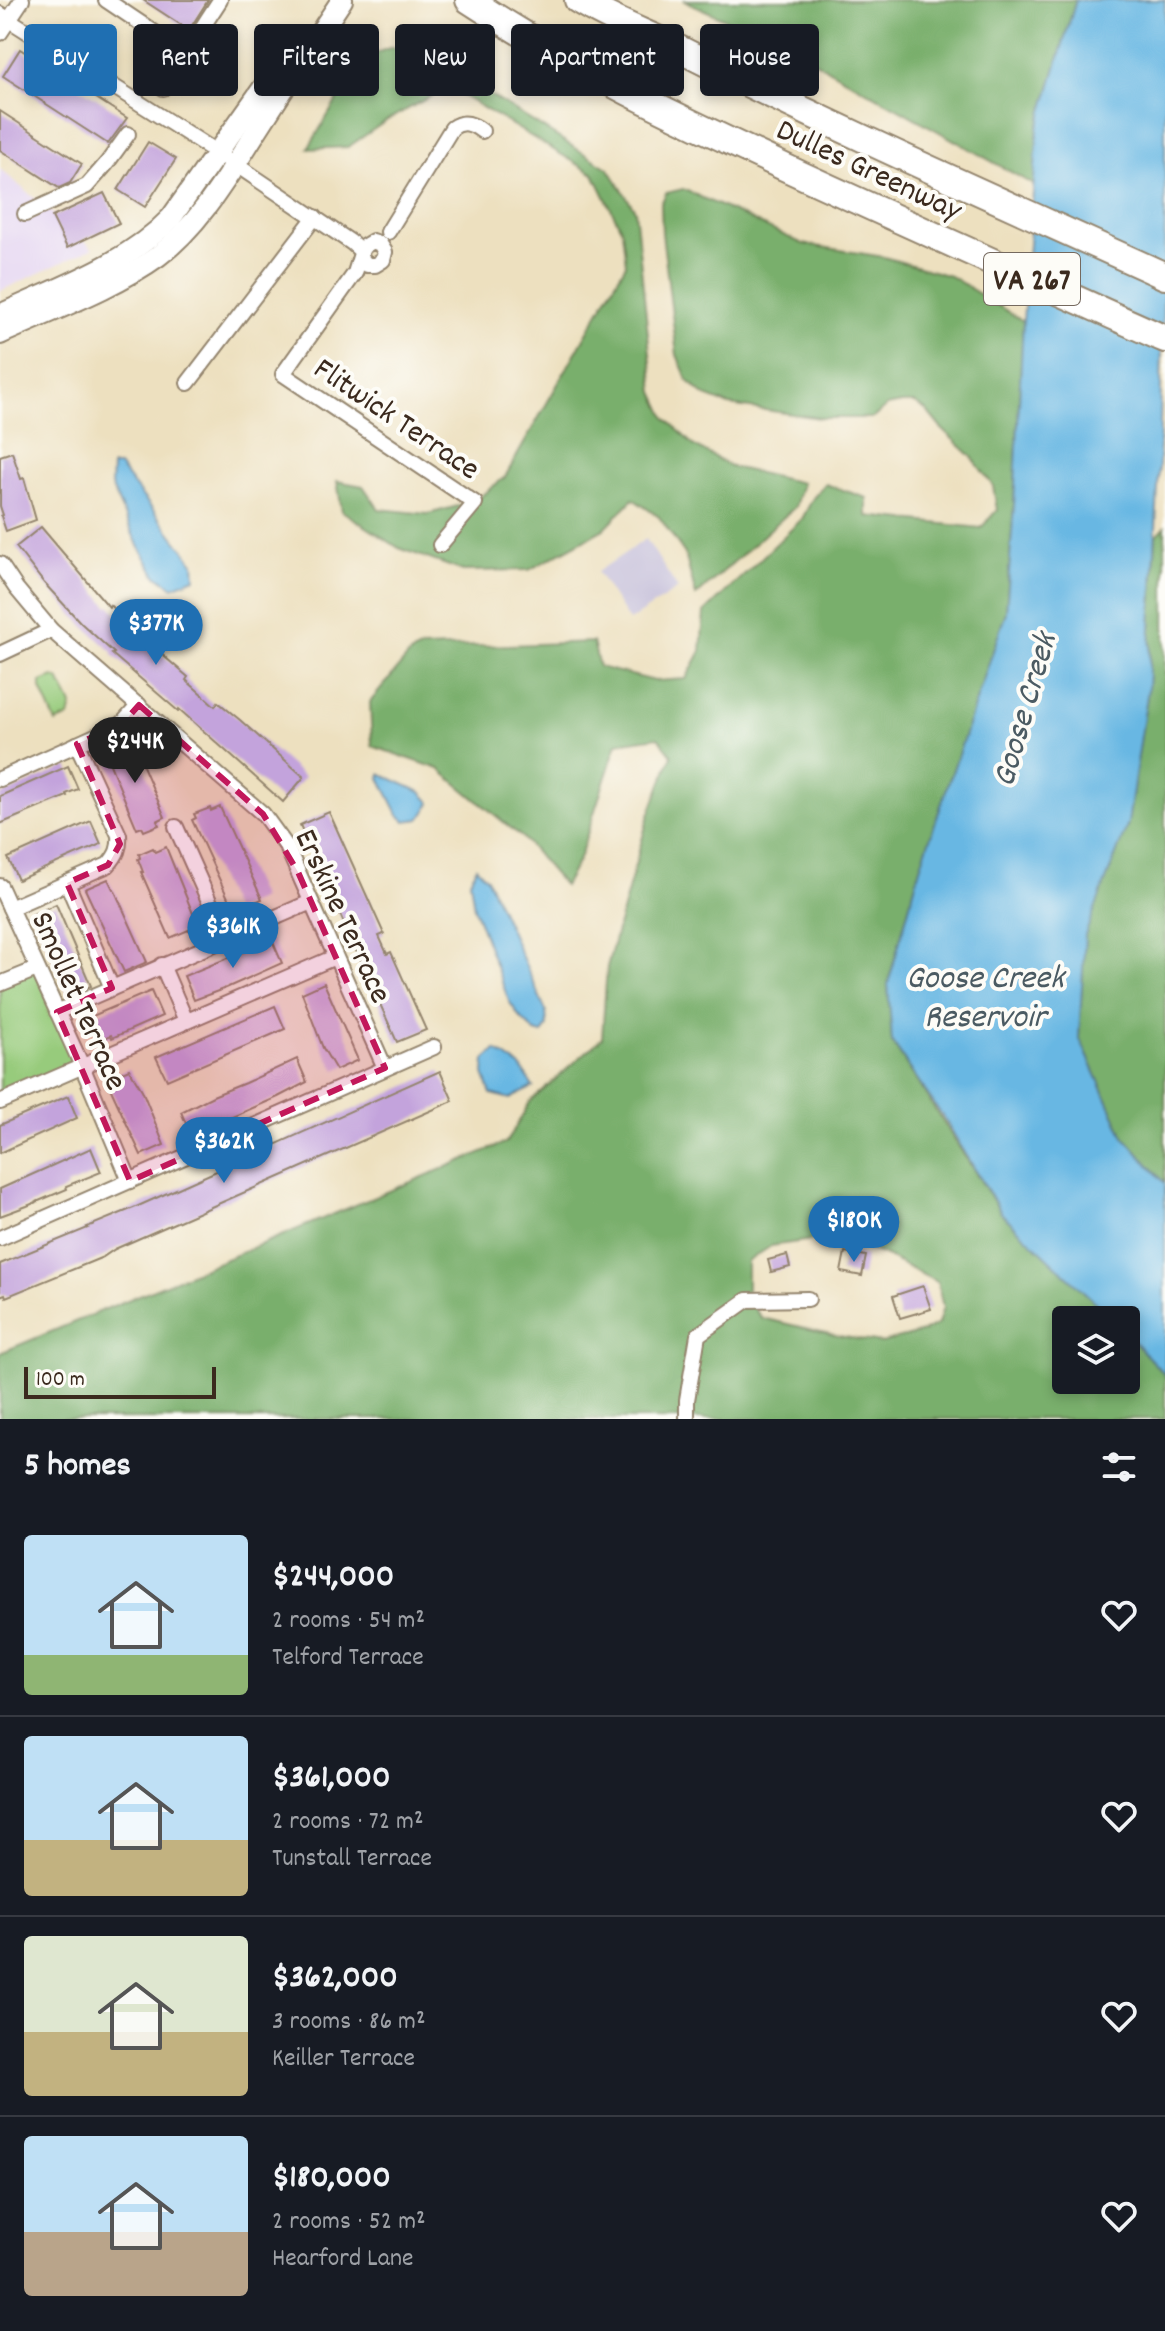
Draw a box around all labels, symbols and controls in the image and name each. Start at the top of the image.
chip: Buy [24,24,117,96]
chip: Rent [133,24,238,96]
chip: Filters [254,24,379,96]
chip: New [395,24,495,96]
chip: Apartment [511,24,684,96]
chip: House [700,24,819,96]
street label: Dulles Greenway [768,109,969,236]
road number: VA 267 [984,253,1080,305]
street label: Flitwick Terrace [303,348,488,494]
pin: $377K [100,599,212,667]
text: $377K [128,606,184,643]
water label: Goose Creek [982,625,1073,793]
pin: $244K [79,717,191,785]
text: $244K [106,724,164,761]
street label: Erskine Terrace [280,822,401,1012]
pin: $361K [177,902,289,970]
street label: Smollet Terrace [17,905,136,1099]
text: $361K [205,909,261,946]
water label: Goose Creek Reservoir [906,956,1067,1044]
pin: $362K [168,1117,280,1185]
text: $362K [194,1124,254,1161]
pin: $180K [798,1196,910,1264]
text: $180K [826,1203,882,1240]
map controls [1052,1306,1140,1394]
button: layers [1052,1306,1140,1394]
scale bar [24,1363,216,1399]
text: 100 m [36,1365,85,1396]
text: 5 homes [24,1443,131,1492]
icon: filters [1097,1445,1141,1489]
text: $244,000 [272,1554,394,1603]
icon: home [88,1567,184,1663]
icon: heart [1097,1593,1141,1637]
text: 2 rooms · 54 m² [272,1603,425,1640]
text: Telford Terrace [272,1640,424,1677]
text: $361,000 [272,1755,391,1804]
icon: home [88,1768,184,1864]
icon: heart [1097,1794,1141,1838]
text: 2 rooms · 72 m² [272,1804,423,1841]
text: Tunstall Terrace [272,1841,432,1878]
text: $362,000 [272,1955,398,2004]
icon: home [88,1968,184,2064]
icon: heart [1097,1994,1141,2038]
text: 3 rooms · 86 m² [272,2004,425,2041]
text: Keiller Terrace [272,2041,415,2078]
text: $180,000 [272,2155,391,2204]
icon: home [88,2168,184,2264]
icon: heart [1097,2194,1141,2238]
text: 2 rooms · 52 m² [272,2204,425,2241]
text: Hearford Lane [272,2241,413,2278]

